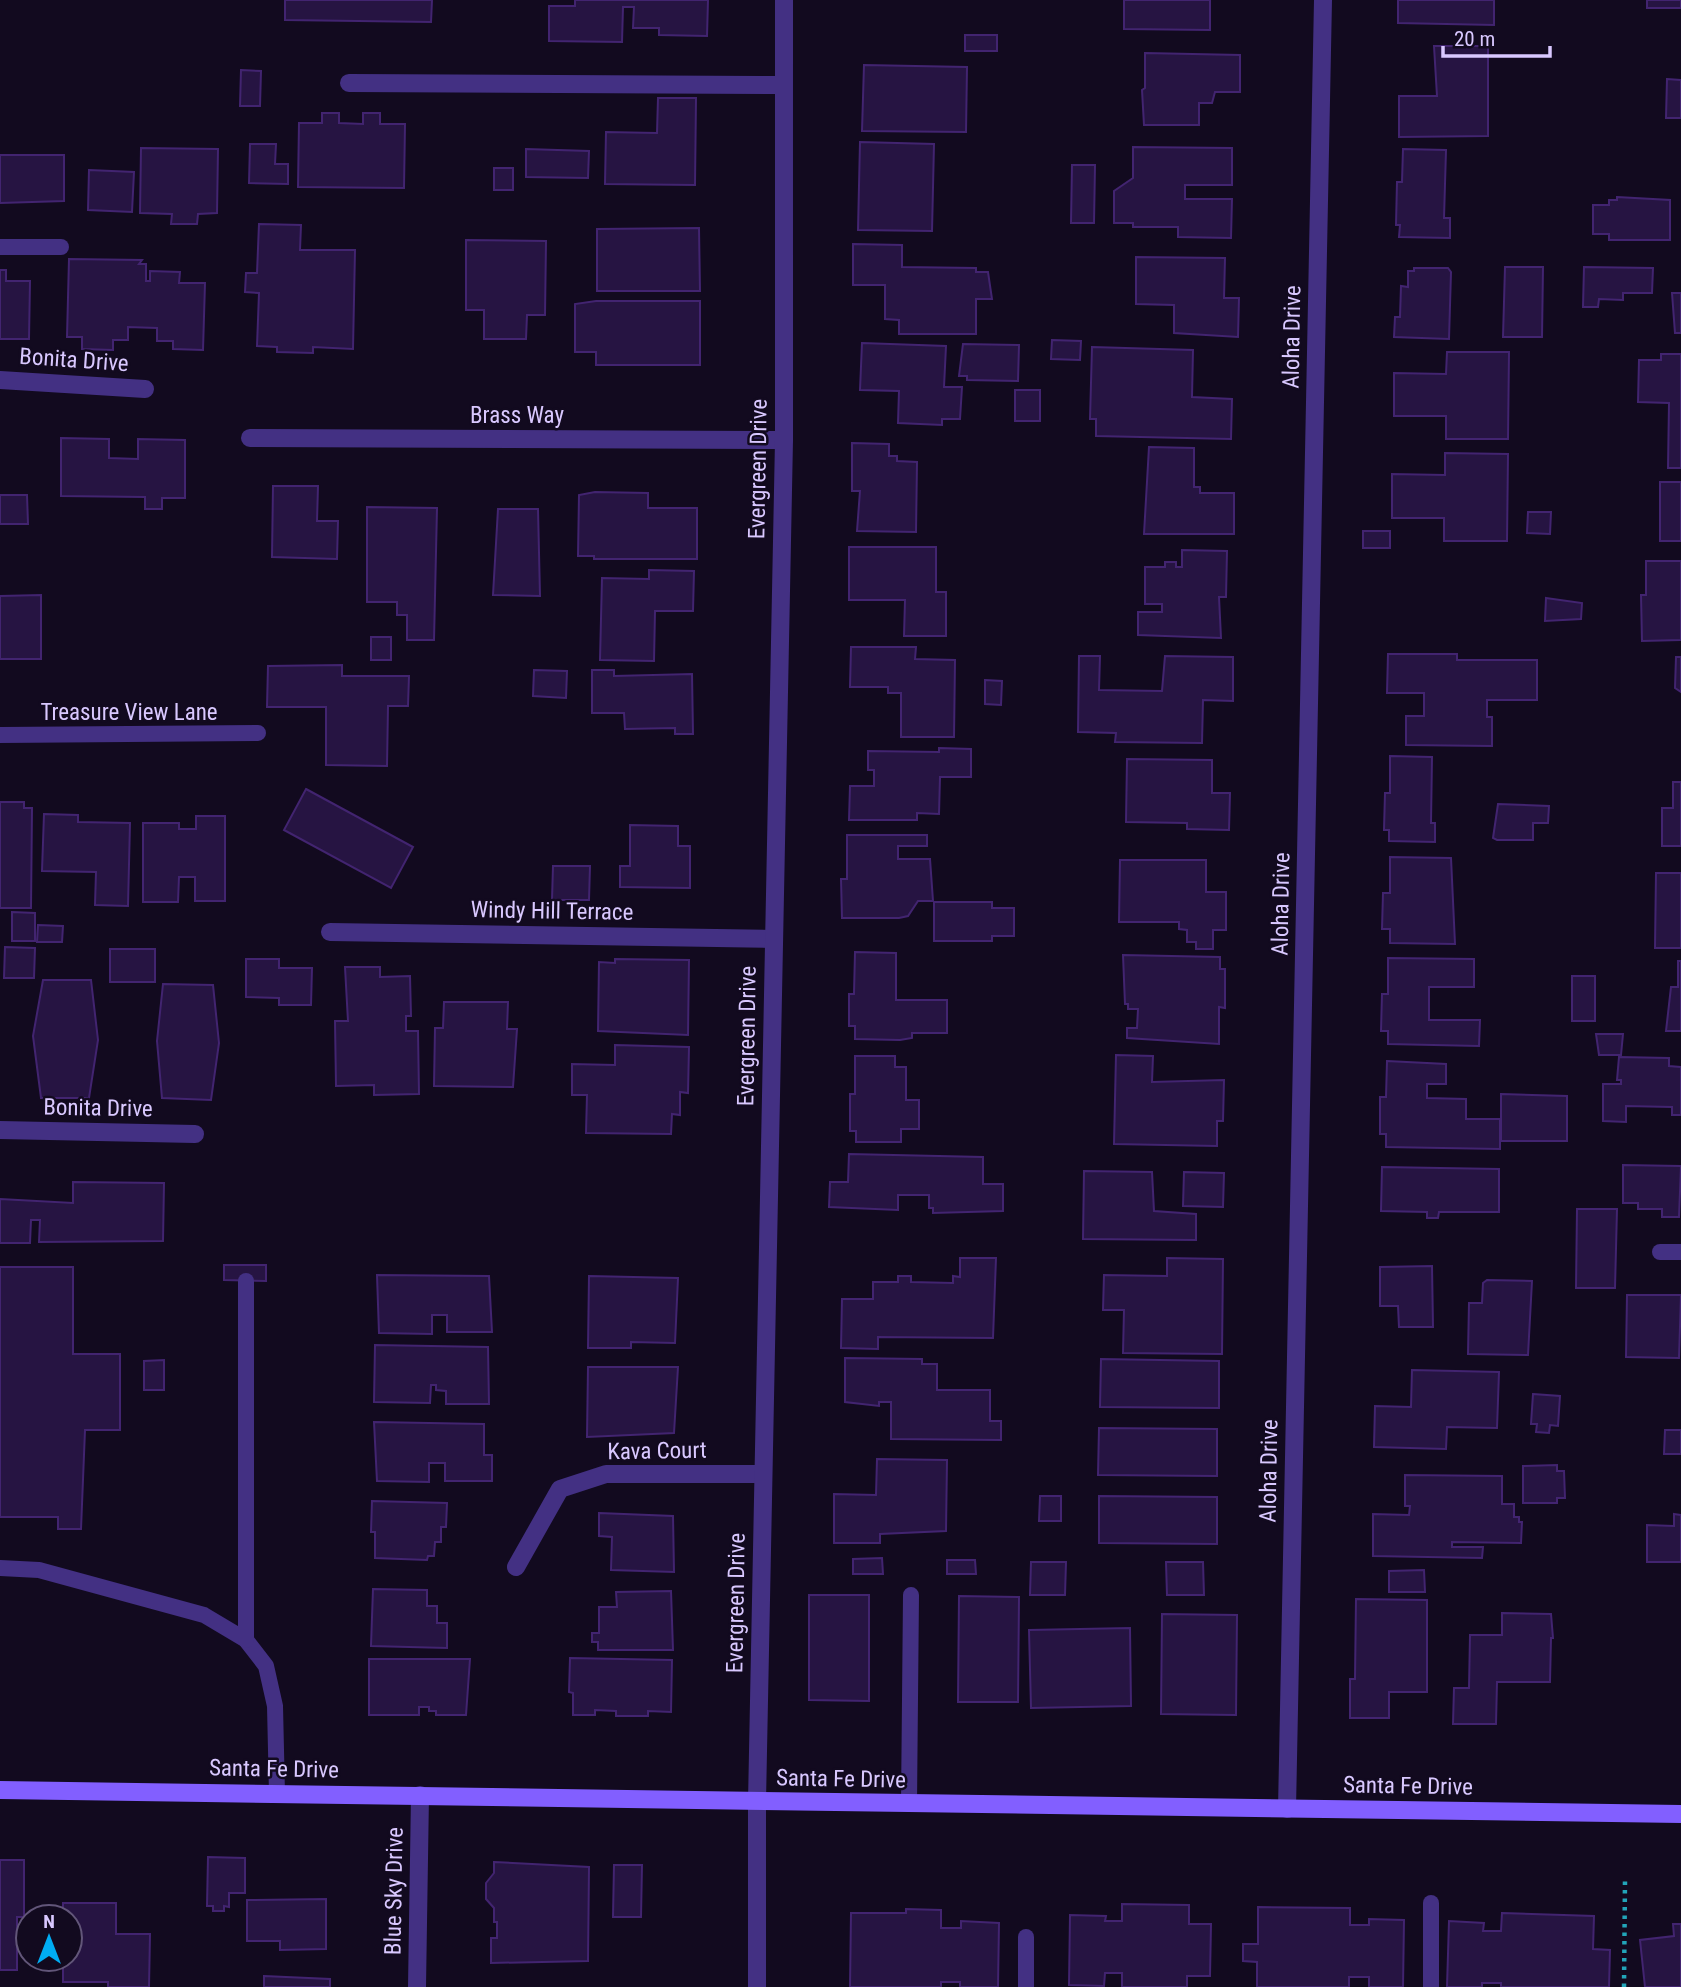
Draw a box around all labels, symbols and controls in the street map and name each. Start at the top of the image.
scale bar [1443,14,1550,58]
text: 20 m [1454,27,1495,51]
street label: Aloha Drive [1278,285,1306,389]
street label: Bonita Drive [18,343,130,377]
street label: Evergreen Drive [743,399,773,539]
street label: Brass Way [470,402,564,429]
street label: Treasure View Lane [40,699,218,726]
street label: Aloha Drive [1267,852,1295,956]
street label: Windy Hill Terrace [470,896,634,926]
street label: Evergreen Drive [732,966,762,1106]
street label: Bonita Drive [43,1094,153,1122]
street label: Aloha Drive [1255,1419,1283,1523]
street label: Kava Court [607,1437,707,1465]
street label: Evergreen Drive [721,1533,751,1673]
street label: Santa Fe Drive [209,1754,339,1784]
street label: Santa Fe Drive [776,1764,906,1794]
street label: Santa Fe Drive [1343,1771,1473,1801]
street label: Blue Sky Drive [379,1827,409,1955]
north arrow [14,1903,84,1973]
text: N [43,1910,55,1933]

